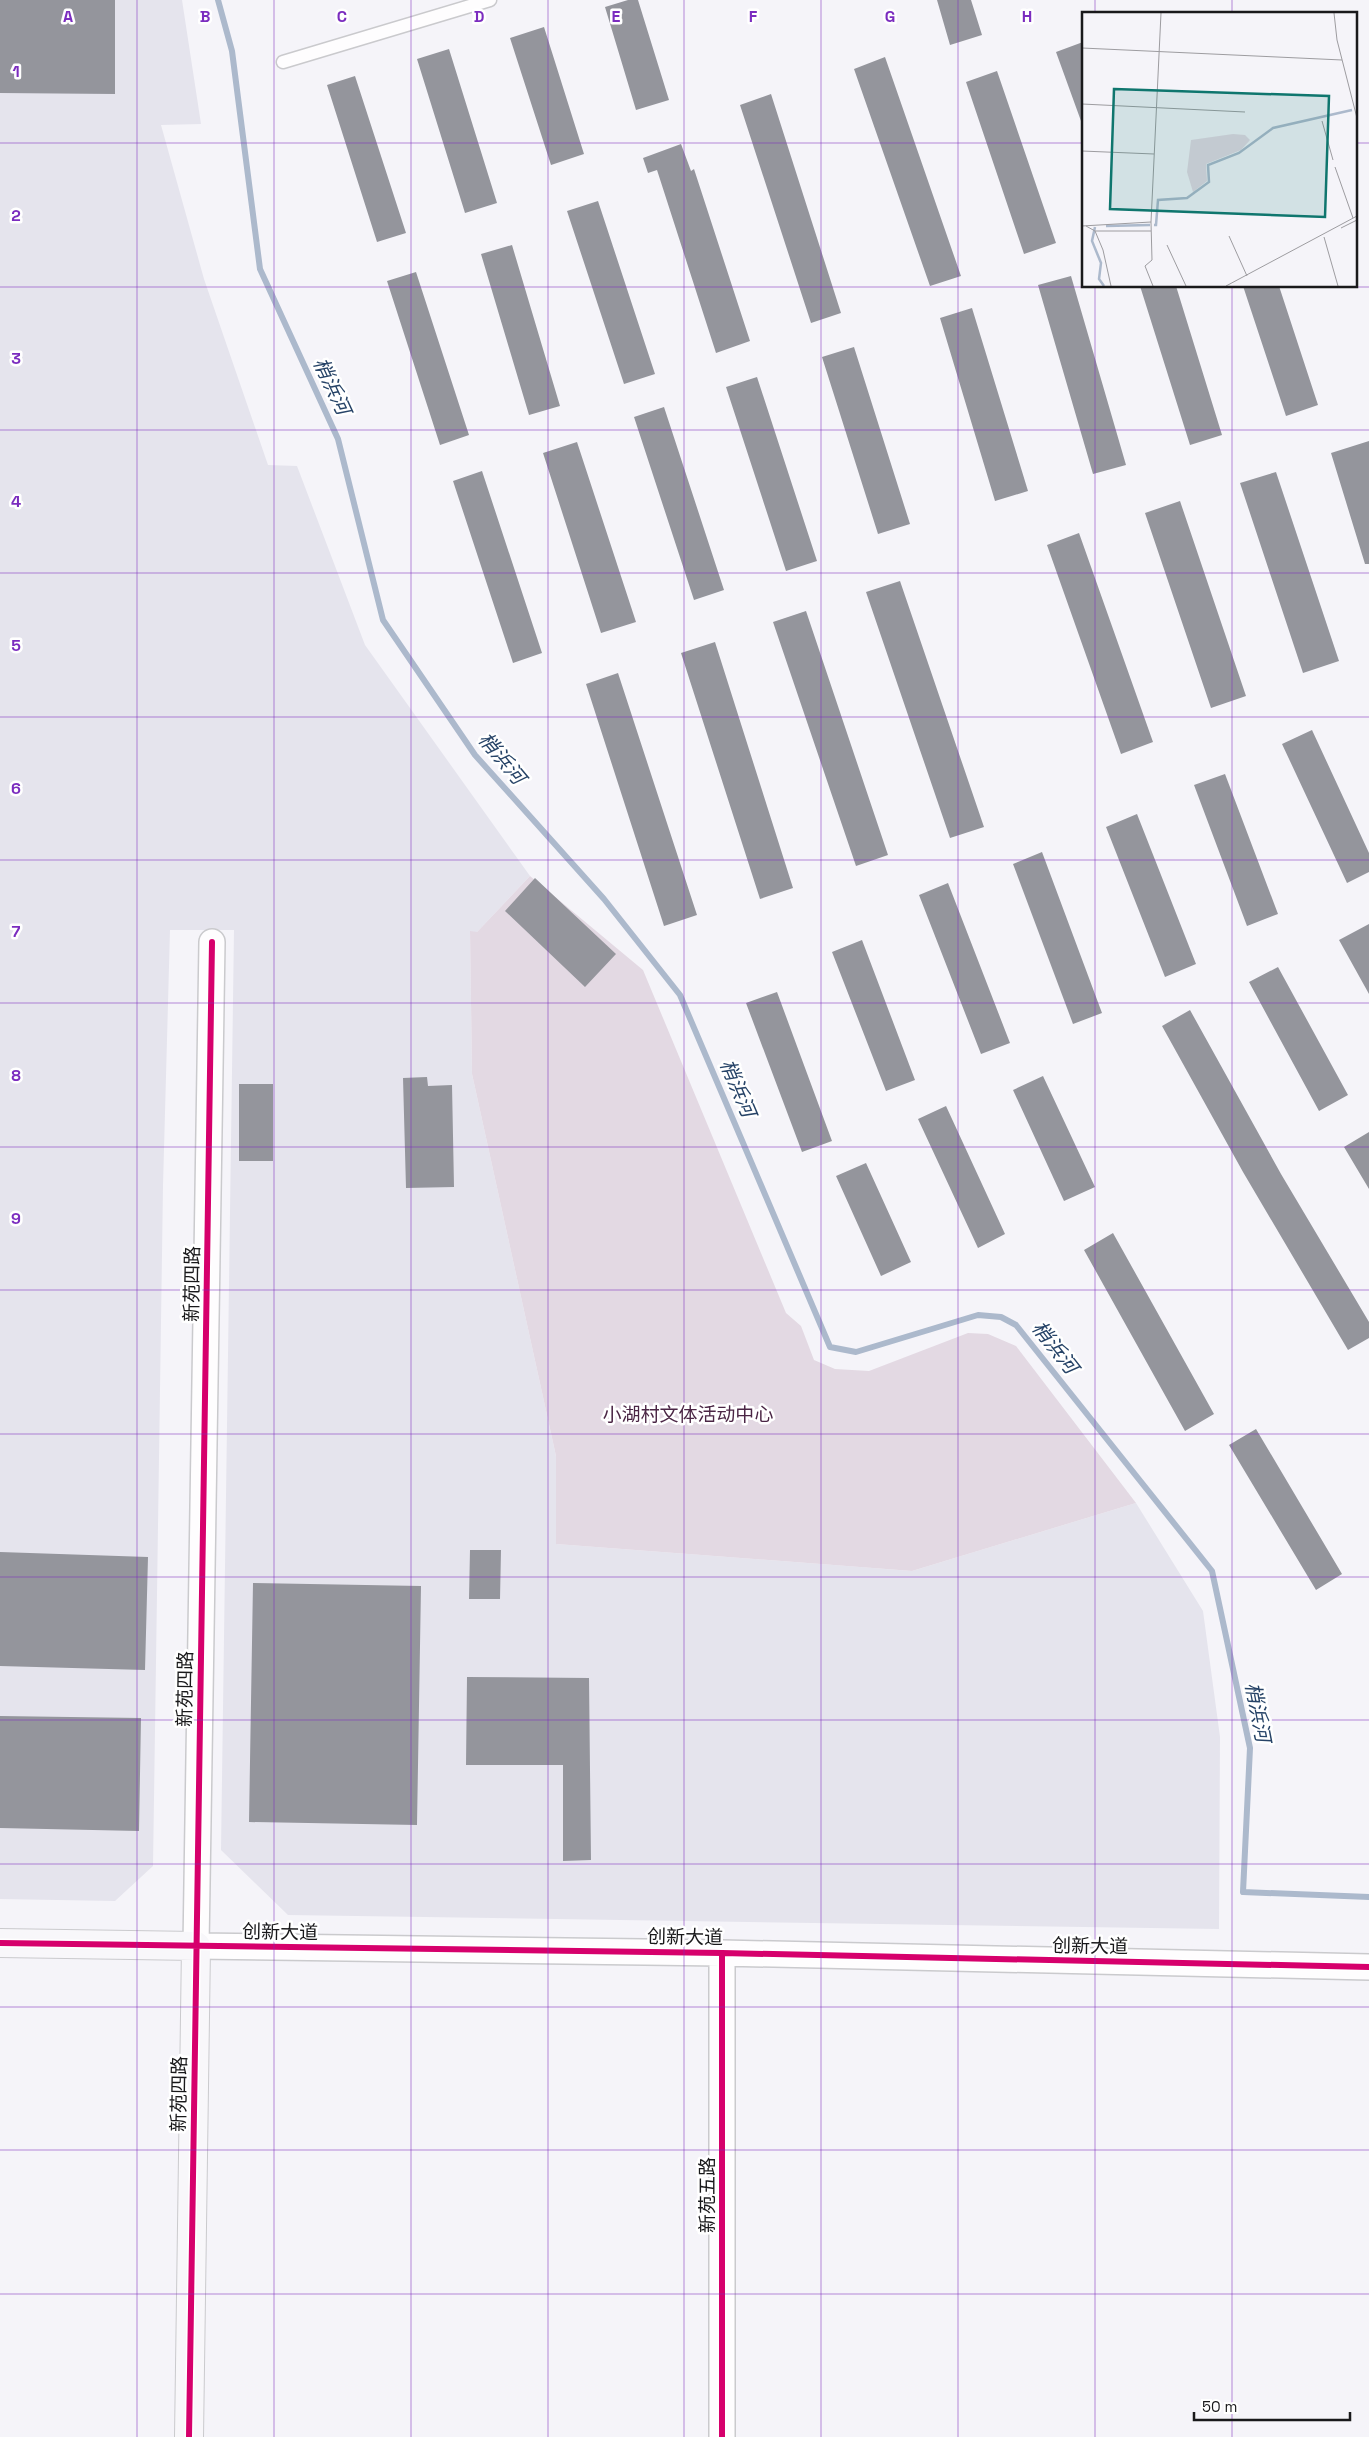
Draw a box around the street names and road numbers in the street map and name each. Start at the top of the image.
street label: 新苑四路 [179,1246,205,1322]
street label: 新苑四路 [172,1651,198,1727]
street label: 创新大道 [242,1919,318,1945]
street label: 创新大道 [647,1924,723,1950]
street label: 创新大道 [1052,1933,1128,1959]
street label: 新苑四路 [166,2056,192,2132]
street label: 新苑五路 [695,2157,720,2233]

